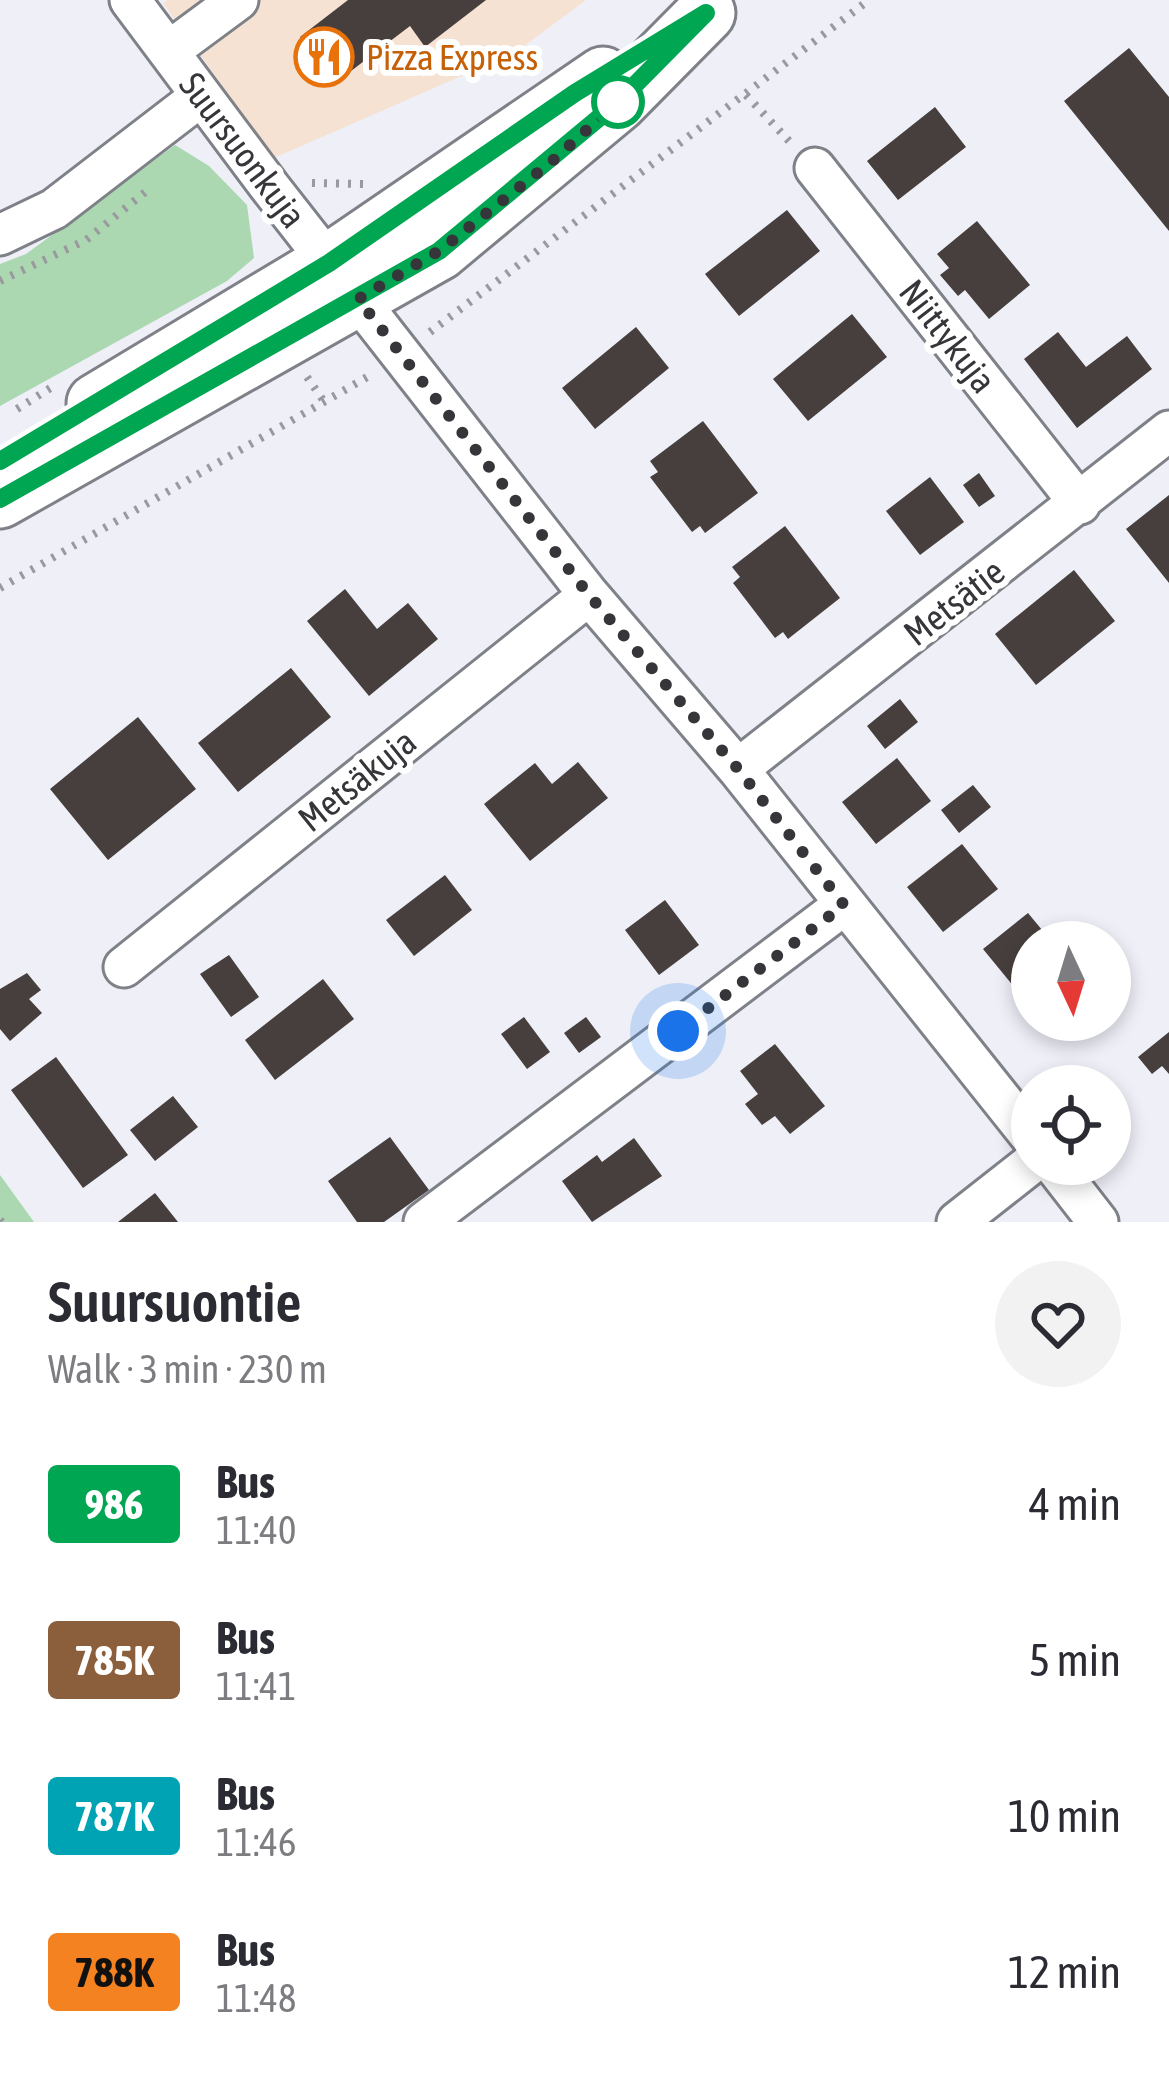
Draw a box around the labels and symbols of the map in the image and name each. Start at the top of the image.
restaurant icon: Pizza Express [293,26,355,88]
place label: Pizza Express [366,36,538,78]
street label: Suursuonkuja [171,64,315,236]
unlabelled marker [593,77,643,127]
street label: Niittykuja [891,271,1005,401]
street label: Metsätie [896,550,1012,654]
street label: Metsäkuja [290,720,424,840]
north arrow [1011,921,1131,1041]
your location [648,1001,708,1061]

